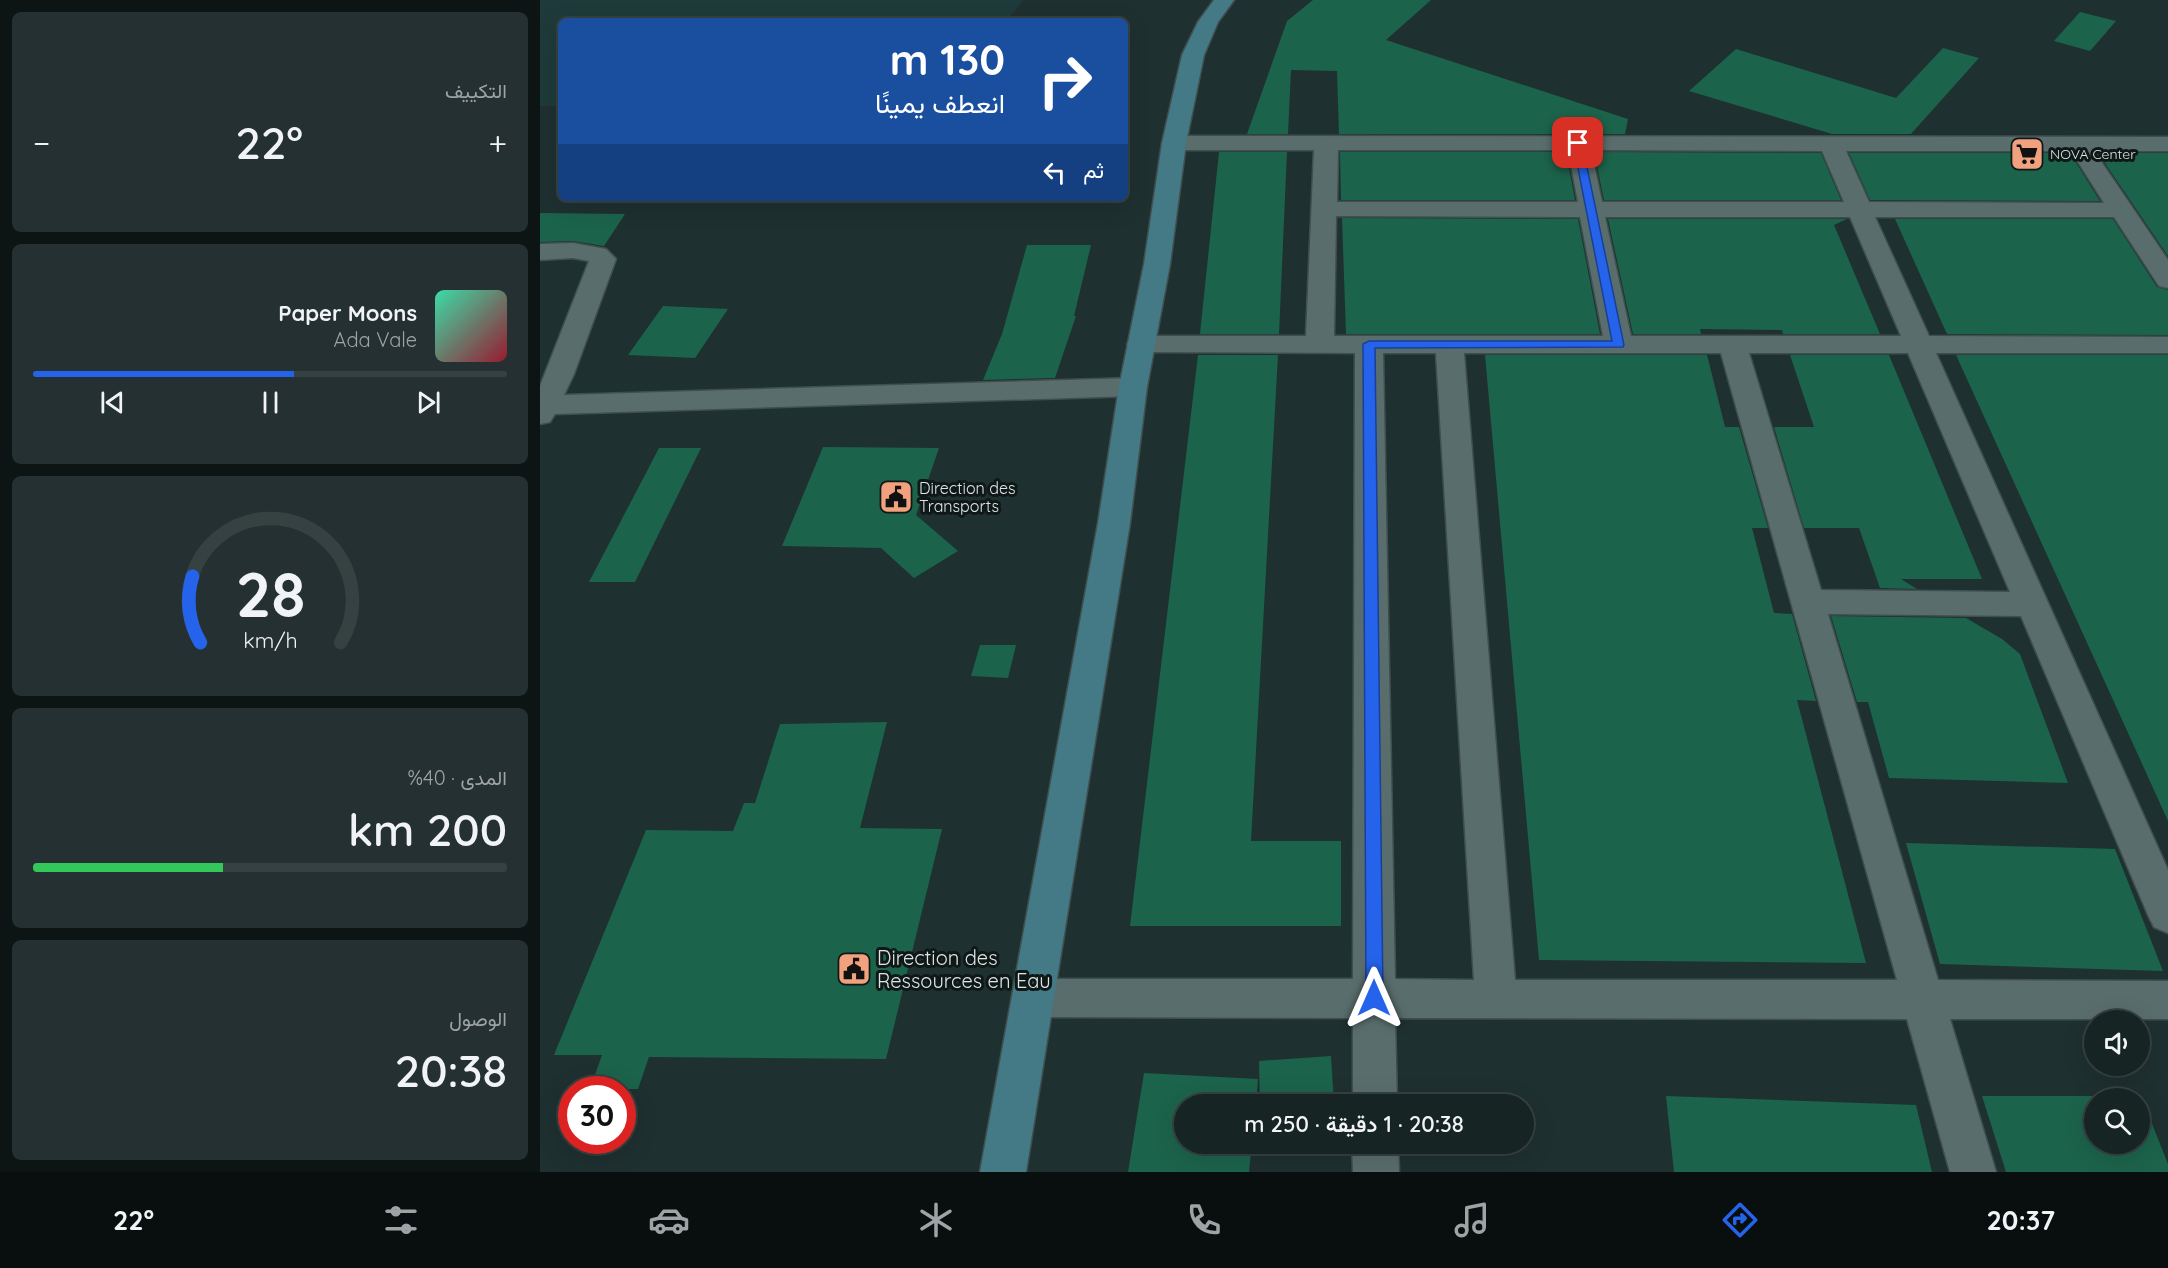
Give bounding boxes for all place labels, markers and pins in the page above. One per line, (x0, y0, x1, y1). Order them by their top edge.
pin (1552, 117, 1603, 168)
supermarket icon: NOVA Center (2009, 136, 2045, 172)
place label: NOVA Center (2050, 145, 2136, 163)
place label: Direction des Transports (919, 478, 1015, 516)
public building icon: Direction des Transports (878, 479, 914, 515)
place label: Direction des Ressources en Eau (877, 945, 1051, 993)
public building icon: Direction des Ressources en Eau (836, 951, 872, 987)

